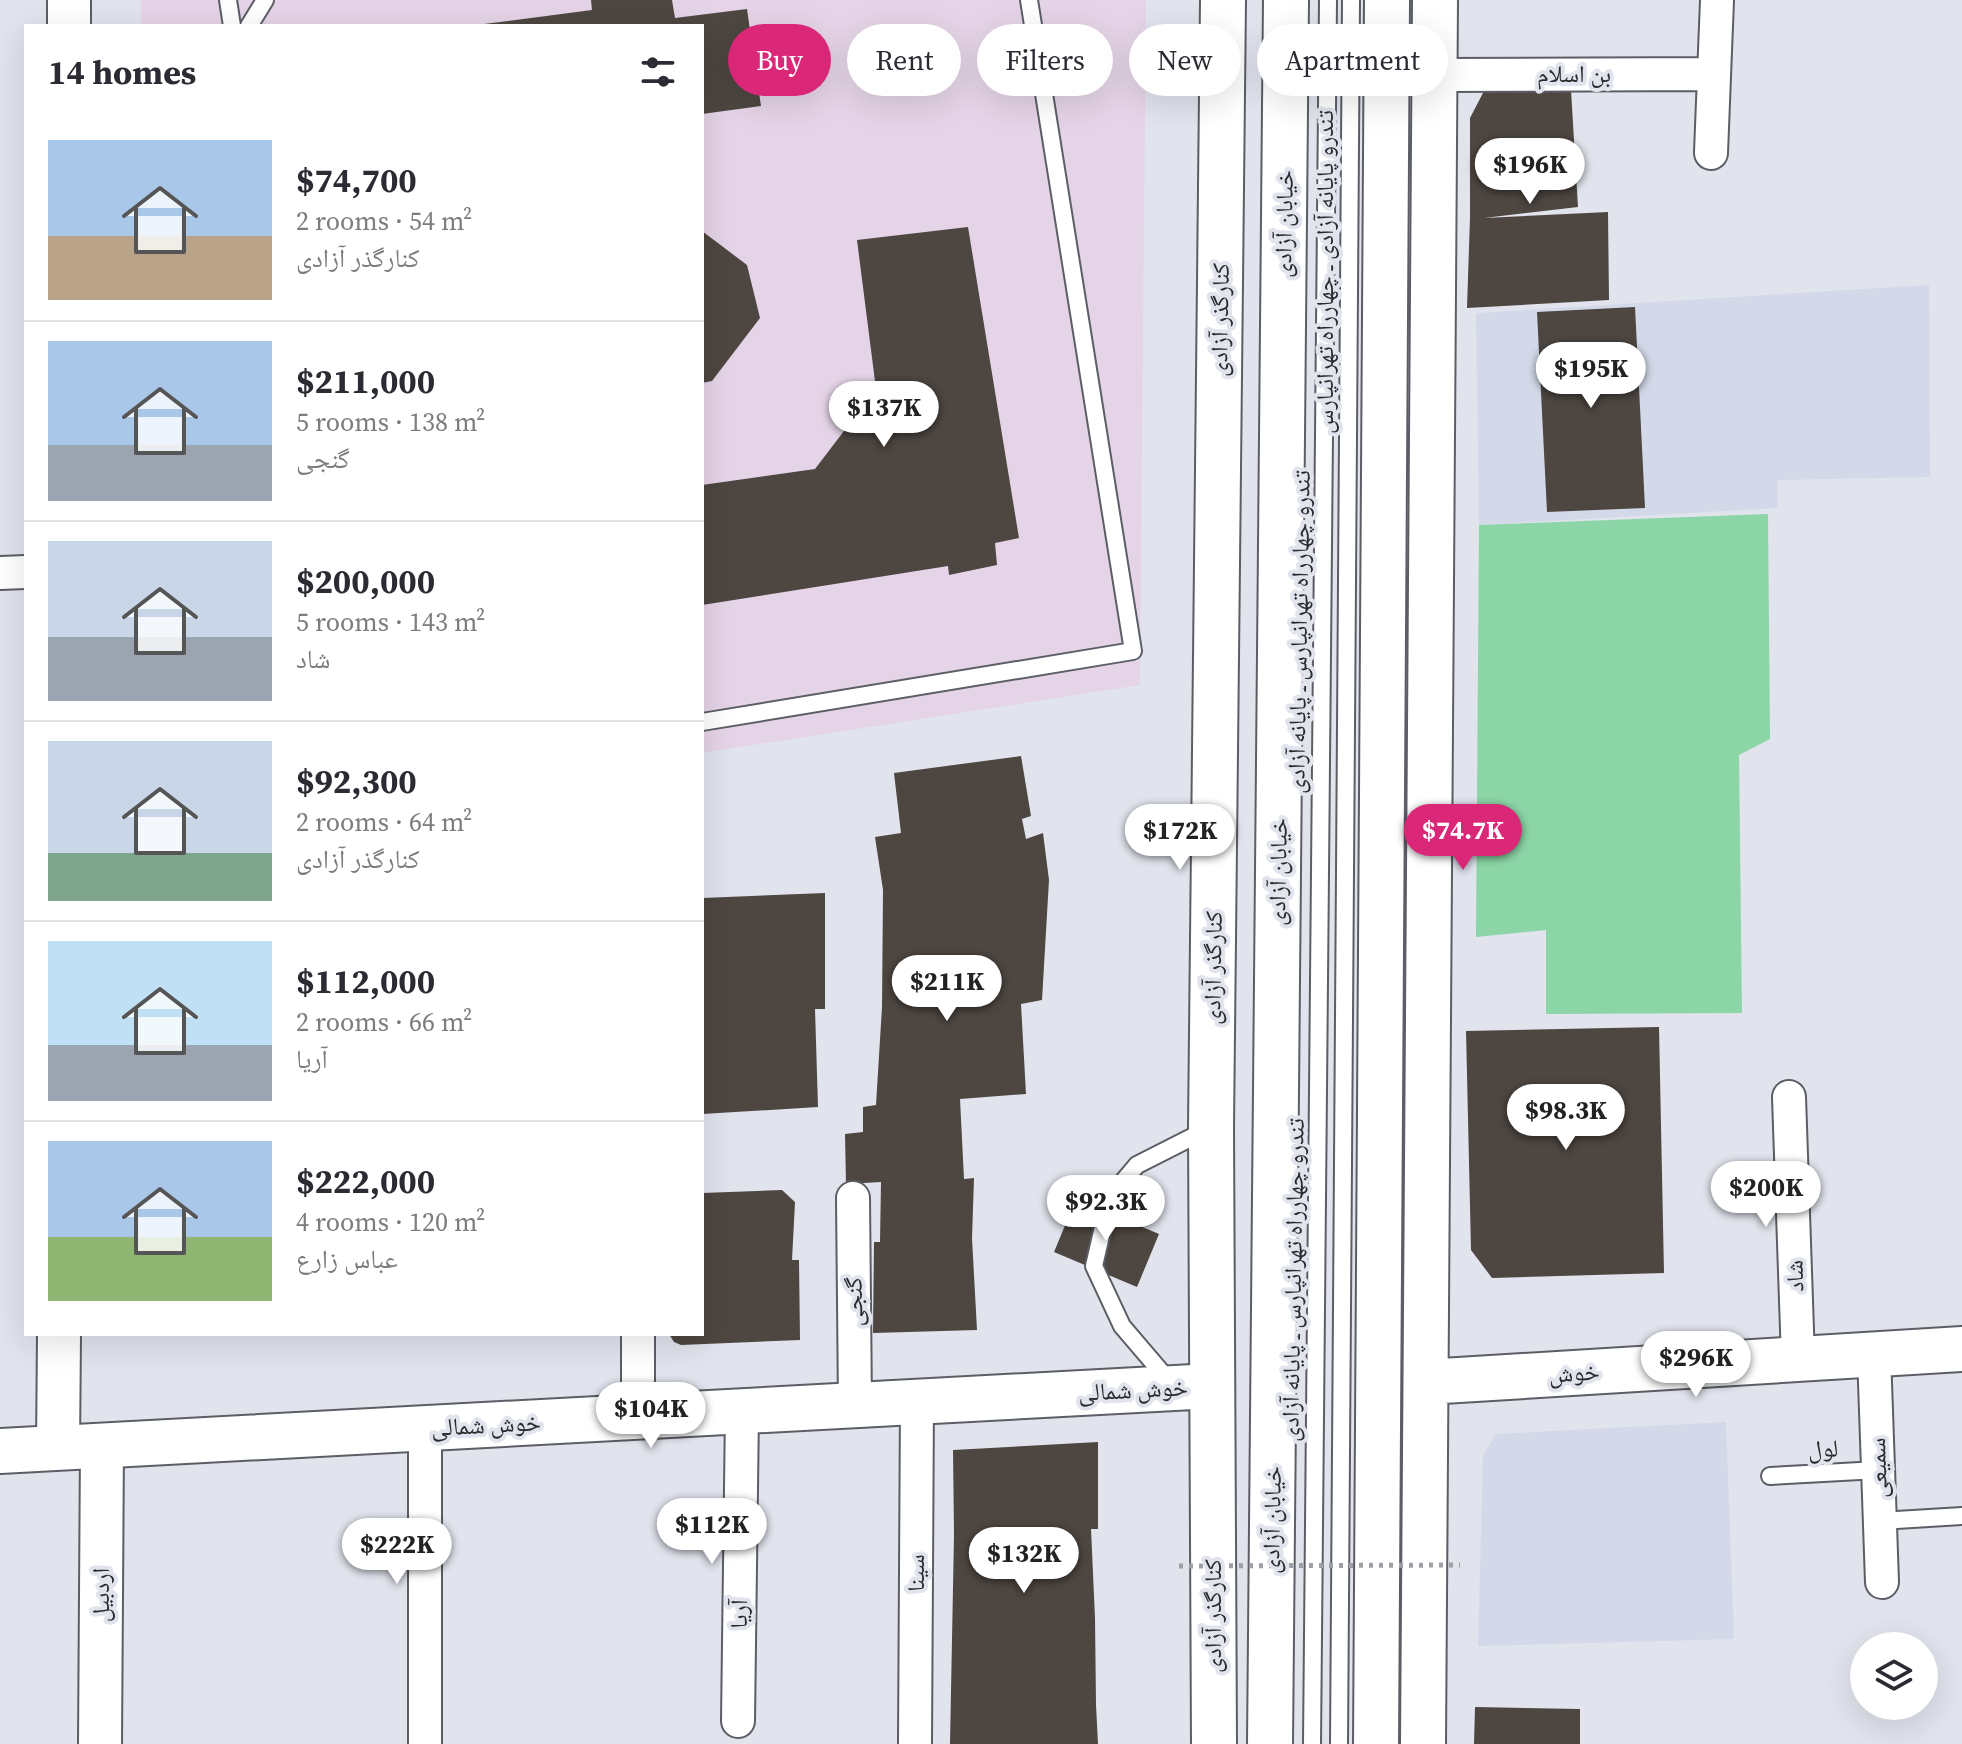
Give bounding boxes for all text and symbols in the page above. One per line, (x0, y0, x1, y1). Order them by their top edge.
chip: Buy (728, 24, 831, 96)
chip: Rent (847, 24, 961, 96)
chip: Filters (977, 24, 1113, 96)
chip: New (1129, 24, 1241, 96)
chip: Apartment (1257, 24, 1448, 96)
text: 14 homes (48, 49, 196, 95)
icon: filters (636, 50, 680, 94)
street label: بن اسلام (1537, 57, 1611, 90)
street label: تندرو پایانه آزادی ـ چهارراه تهرانپارس (1308, 110, 1341, 434)
pin: $196K (1474, 138, 1586, 206)
text: $196K (1493, 146, 1567, 182)
text: $74,700 (296, 157, 417, 203)
street label: خیابان آزادی (1266, 170, 1301, 278)
icon: home (112, 172, 208, 268)
text: 2 rooms · 54 m² (296, 203, 472, 239)
text: کنارگذر آزادی (296, 240, 419, 276)
street label: کنارگذر آزادی (1202, 263, 1237, 377)
pin: $195K (1535, 342, 1647, 410)
text: $195K (1554, 350, 1628, 386)
text: $211,000 (296, 358, 435, 404)
icon: home (112, 373, 208, 469)
pin: $137K (828, 381, 940, 449)
text: $137K (847, 389, 921, 425)
text: 5 rooms · 138 m² (296, 404, 485, 440)
text: گنجی (296, 441, 350, 477)
street label: تندرو چهارراه تهرانپارس ـ پایانه آزادی (1279, 470, 1318, 794)
text: $200,000 (296, 558, 435, 604)
icon: home (112, 573, 208, 669)
text: 5 rooms · 143 m² (296, 604, 485, 640)
text: شاد (296, 641, 330, 677)
text: $92,300 (296, 758, 417, 804)
icon: home (112, 773, 208, 869)
text: 2 rooms · 64 m² (296, 804, 472, 840)
pin: $172K (1124, 804, 1236, 872)
pin: $74.7K (1398, 804, 1528, 872)
text: $172K (1143, 812, 1217, 848)
text: $74.7K (1422, 812, 1504, 848)
street label: خیابان آزادی (1260, 818, 1295, 926)
text: کنارگذر آزادی (296, 841, 419, 877)
street label: کنارگذر آزادی (1195, 911, 1230, 1025)
pin: $211K (891, 955, 1003, 1023)
text: $112,000 (296, 958, 435, 1004)
text: $211K (910, 963, 984, 999)
icon: home (112, 973, 208, 1069)
text: 2 rooms · 66 m² (296, 1004, 472, 1040)
text: آریا (296, 1041, 328, 1077)
pin: $98.3K (1501, 1084, 1631, 1152)
text: $98.3K (1525, 1092, 1607, 1128)
street label: تندرو چهارراه تهرانپارس ـ پایانه آزادی (1273, 1118, 1312, 1442)
text: $222,000 (296, 1158, 435, 1204)
pin: $200K (1710, 1161, 1822, 1229)
text: $200K (1729, 1169, 1803, 1205)
icon: home (112, 1173, 208, 1269)
pin: $92.3K (1041, 1175, 1171, 1243)
text: $92.3K (1065, 1183, 1147, 1219)
text: 4 rooms · 120 m² (296, 1204, 485, 1240)
text: عباس زارع (296, 1241, 398, 1277)
street label: شاد (1777, 1260, 1812, 1292)
street label: گنجی (837, 1277, 870, 1327)
pin: $296K (1640, 1331, 1752, 1399)
text: $296K (1659, 1339, 1733, 1375)
street label: خوش (1547, 1354, 1600, 1391)
street label: خوش شمالی (1077, 1370, 1189, 1409)
pin: $104K (595, 1382, 707, 1450)
text: $104K (614, 1390, 688, 1426)
street label: خوش شمالی (430, 1405, 542, 1444)
street label: لول (1807, 1431, 1839, 1466)
street label: سمیعی (1860, 1437, 1895, 1499)
street label: خیابان آزادی (1254, 1466, 1289, 1574)
pin: $112K (656, 1498, 768, 1566)
text: $112K (675, 1506, 749, 1542)
pin: $222K (341, 1518, 453, 1586)
text: $222K (360, 1526, 434, 1562)
pin: $132K (968, 1527, 1080, 1595)
text: $132K (987, 1535, 1061, 1571)
street label: سینا (899, 1554, 932, 1592)
street label: کنارگذر آزادی (1196, 1559, 1229, 1673)
street label: اردبیل (84, 1568, 117, 1622)
street label: آریا (722, 1598, 755, 1629)
map controls (1850, 1632, 1938, 1720)
button: layers (1850, 1632, 1938, 1720)

